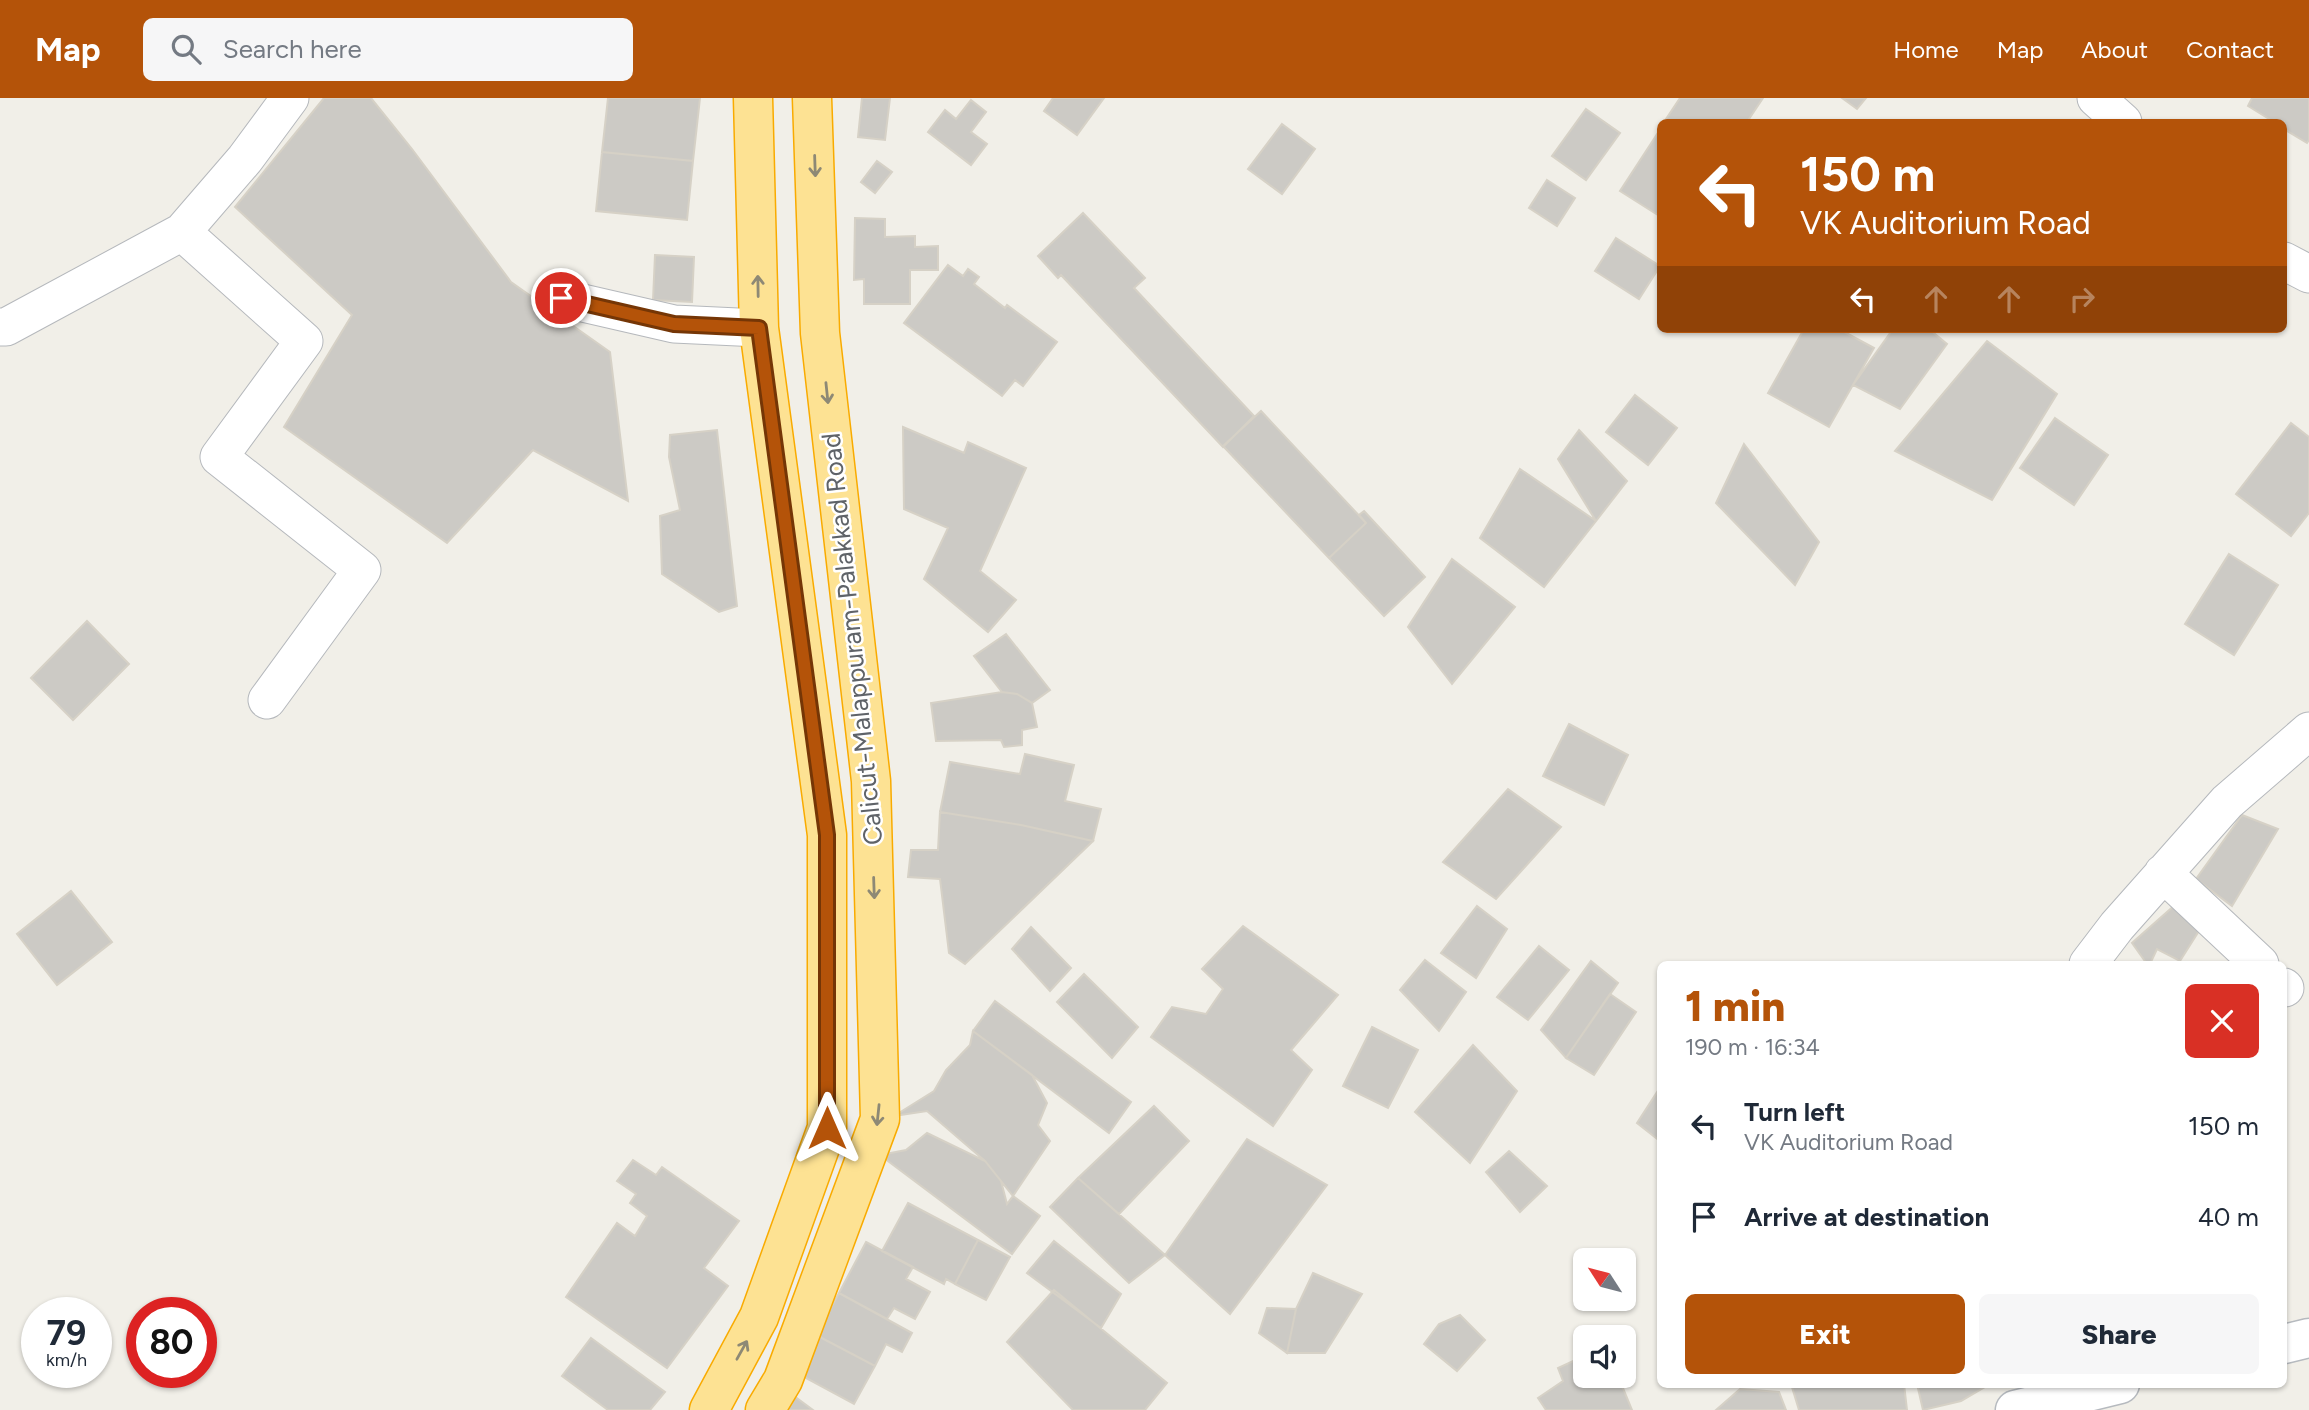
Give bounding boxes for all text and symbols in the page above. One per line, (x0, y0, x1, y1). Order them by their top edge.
search box (143, 18, 633, 81)
text: Map (35, 30, 101, 69)
icon: search (167, 30, 205, 68)
text: Search here (223, 33, 362, 65)
text: Home (1893, 35, 1959, 64)
text: Map (1997, 35, 2043, 64)
text: About (2081, 35, 2148, 64)
text: Contact (2186, 35, 2274, 64)
text: 150 m (1800, 144, 1935, 203)
icon: left (1685, 147, 1776, 238)
one-way arrow (808, 154, 821, 177)
text: VK Auditorium Road (1800, 204, 2091, 242)
pin (531, 268, 591, 328)
one-way arrow (752, 274, 765, 297)
icon: arrive (542, 279, 580, 317)
icon: left (1844, 280, 1882, 318)
icon: ahead (1917, 280, 1955, 318)
icon: ahead (1990, 280, 2028, 318)
icon: right (2063, 280, 2101, 318)
one-way arrow (821, 381, 834, 404)
street label: Calicut-Malappuram-Palakkad Road (814, 431, 890, 847)
one-way arrow (867, 876, 881, 899)
text: 1 min (1685, 981, 1785, 1032)
button: close (2185, 984, 2259, 1058)
text: 190 m · 16:34 (1685, 1033, 1820, 1061)
position arrow (790, 1091, 864, 1165)
text: Turn left (1744, 1096, 1845, 1128)
one-way arrow (872, 1103, 885, 1126)
icon: left (1685, 1107, 1723, 1145)
text: 150 m (2188, 1110, 2259, 1142)
text: VK Auditorium Road (1744, 1128, 1953, 1156)
icon: arrive (1685, 1198, 1723, 1236)
text: Arrive at destination (1744, 1201, 1989, 1233)
text: 40 m (2198, 1201, 2259, 1233)
north arrow (1573, 1248, 1636, 1311)
map controls (1573, 1248, 1636, 1388)
button: Exit (1685, 1294, 1965, 1374)
button: Share (1979, 1294, 2259, 1374)
speed limit sign: 80 (126, 1297, 217, 1388)
text: 79 (47, 1312, 86, 1354)
button: sound (1573, 1325, 1636, 1388)
one-way arrow (735, 1340, 749, 1361)
text: km/h (46, 1349, 87, 1371)

